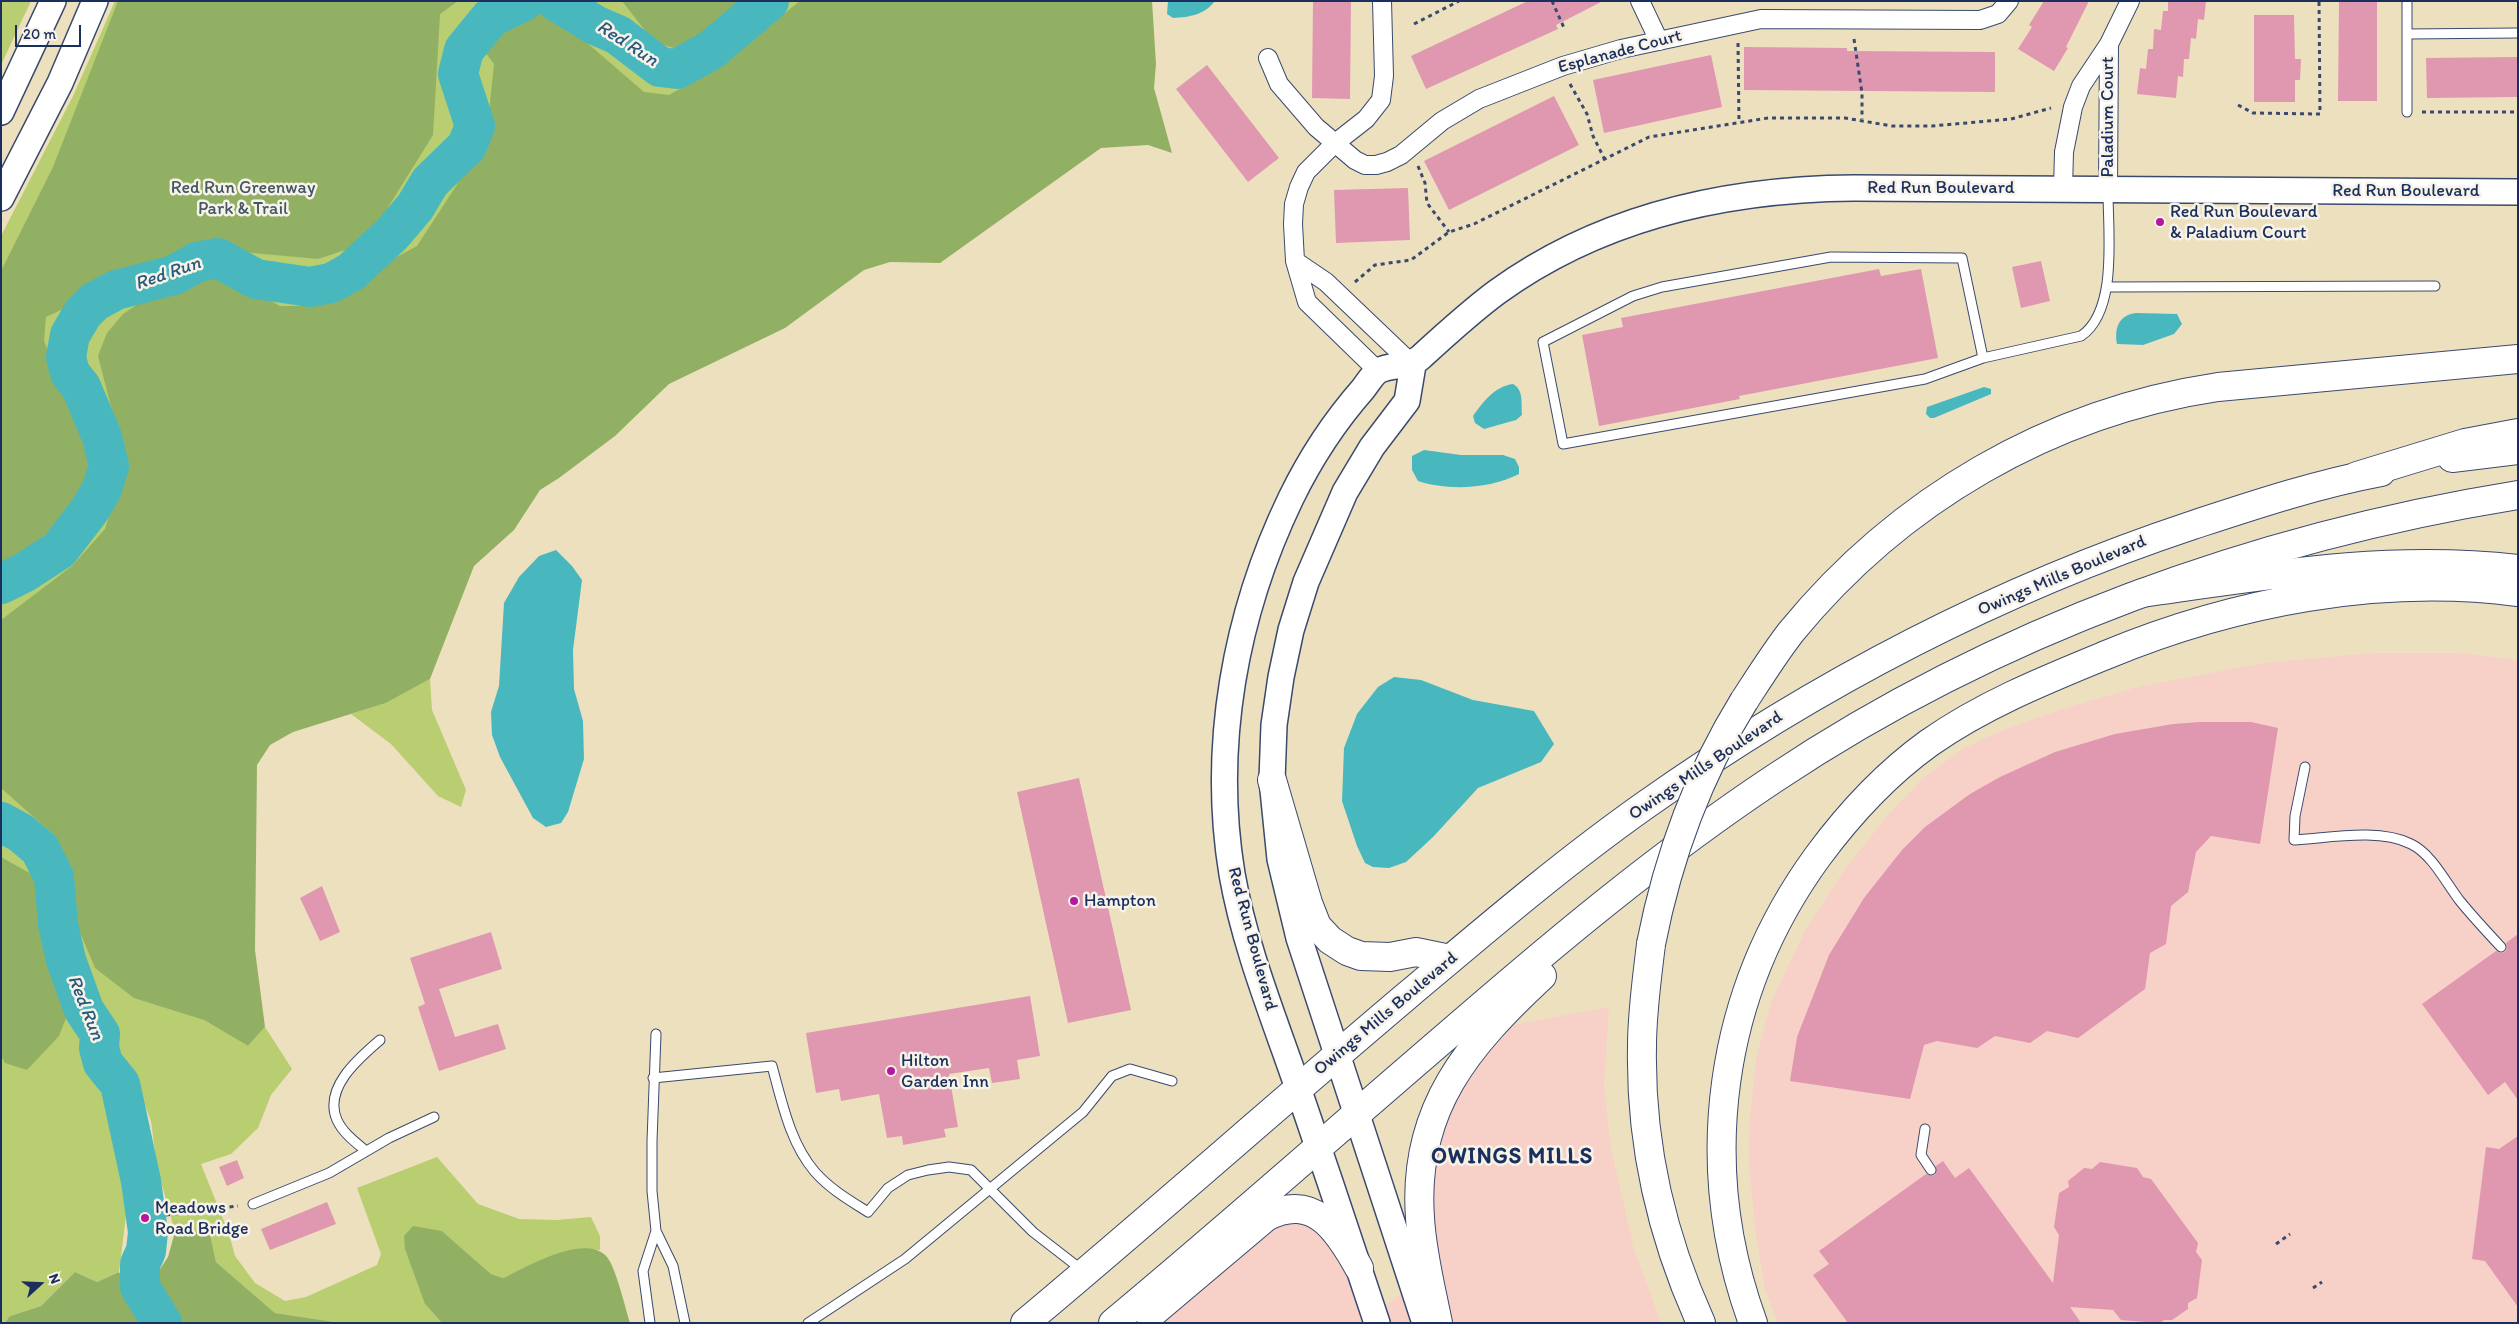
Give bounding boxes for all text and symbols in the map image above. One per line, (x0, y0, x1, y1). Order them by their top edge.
scale bar (18, 15, 84, 47)
water label: Red Run (592, 16, 662, 72)
text: 20 m (23, 25, 56, 43)
street label: Esplanade Court (1556, 25, 1684, 79)
street label: Paladium Court (2097, 57, 2119, 177)
park label: Red Run Greenway Park & Trail (171, 177, 315, 220)
street label: Red Run Boulevard (1867, 177, 2015, 199)
street label: Red Run Boulevard (2332, 180, 2480, 202)
place label: Red Run Boulevard & Paladium Court (2170, 201, 2318, 243)
marker: Red Run Boulevard & Paladium Court (2154, 216, 2166, 228)
water label: Red Run (132, 252, 204, 296)
street label: Owings Mills Boulevard (1974, 531, 2150, 621)
street label: Owings Mills Boulevard (1625, 706, 1787, 826)
street label: Red Run Boulevard (1222, 865, 1282, 1013)
place label: Hampton (1084, 890, 1156, 912)
marker: Hampton (1068, 895, 1080, 907)
street label: Owings Mills Boulevard (1310, 948, 1462, 1080)
water label: Red Run (62, 972, 108, 1044)
place label: Hilton Garden Inn (901, 1050, 989, 1092)
marker: Hilton Garden Inn (885, 1065, 897, 1077)
district label: OWINGS MILLS (1431, 1144, 1593, 1170)
place label: Meadows Road Bridge (155, 1197, 249, 1240)
marker: Meadows Road Bridge (139, 1212, 151, 1224)
north arrow (15, 1259, 65, 1309)
text: N (45, 1271, 64, 1286)

